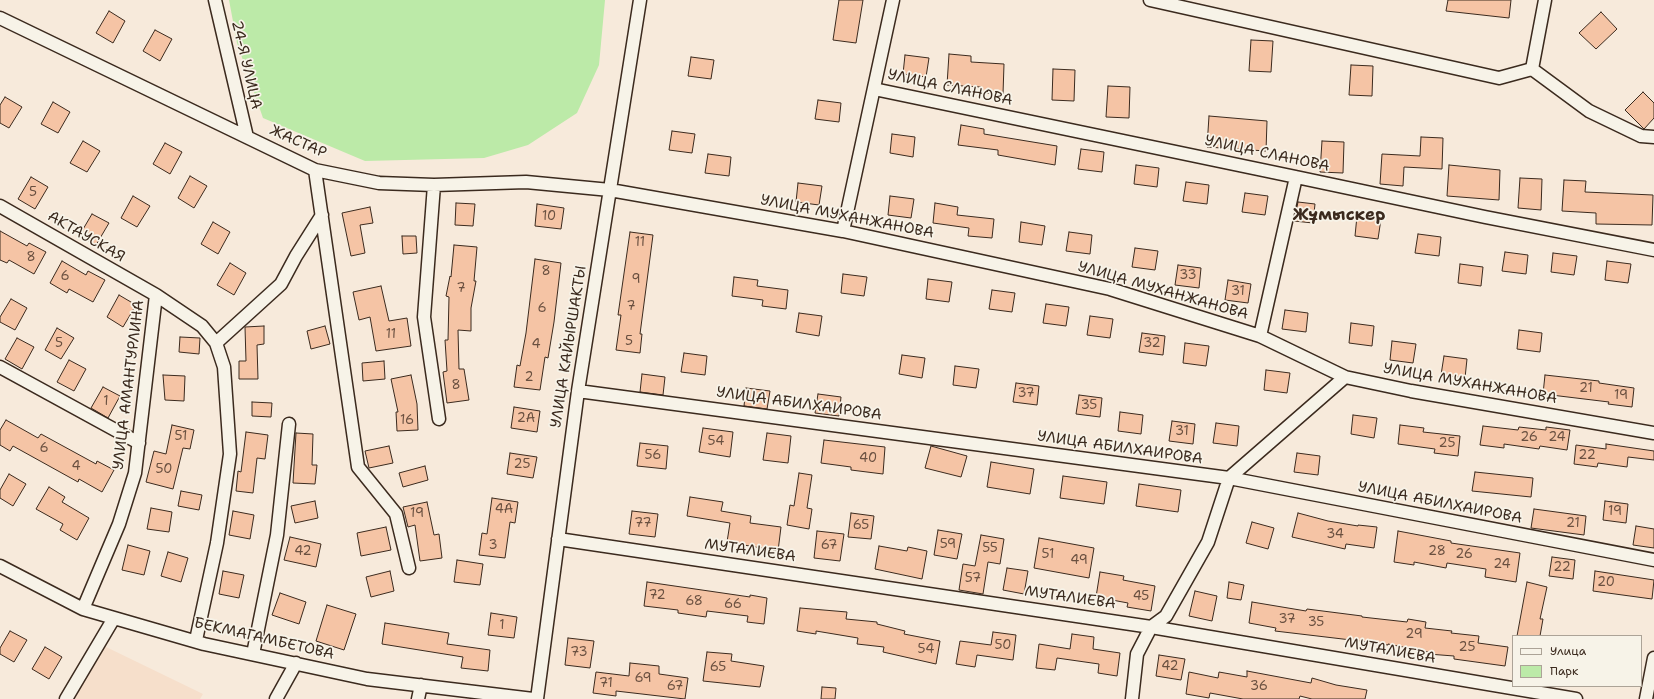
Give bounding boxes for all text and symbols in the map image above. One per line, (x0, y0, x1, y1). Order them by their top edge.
street label: 24-Я УЛИЦА (227, 19, 265, 111)
street label: УЛИЦА СЛАНОВА (886, 66, 1014, 110)
street label: ЖАСТАР (267, 122, 329, 162)
street label: УЛИЦА СЛАНОВА (1203, 132, 1331, 176)
house number: 5 (29, 185, 37, 201)
street label: УЛИЦА МУХАНЖАНОВА (759, 191, 935, 243)
district label: Жұмыскер (1293, 206, 1385, 226)
street label: АКТАУСКАЯ (44, 208, 128, 266)
house number: 10 (542, 209, 556, 225)
house number: 11 (635, 235, 645, 251)
house number: 8 (26, 250, 36, 266)
street label: УЛИЦА МУХАНЖАНОВА (1076, 258, 1250, 324)
house number: 8 (541, 264, 551, 280)
street label: УЛИЦА КАЙЫРШАКТЫ (547, 265, 591, 429)
house number: 33 (1179, 268, 1197, 284)
house number: 6 (60, 269, 70, 285)
house number: 9 (631, 272, 641, 288)
house number: 7 (456, 281, 466, 297)
house number: 31 (1231, 284, 1245, 300)
street label: УЛИЦА АМАНТУРЛИНА (110, 299, 148, 471)
house number: 7 (626, 299, 636, 315)
house number: 6 (537, 301, 547, 317)
house number: 11 (386, 327, 396, 343)
house number: 5 (625, 334, 633, 350)
house number: 5 (55, 336, 63, 352)
house number: 32 (1143, 336, 1161, 352)
house number: 4 (531, 337, 541, 353)
street label: УЛИЦА МУХАНЖАНОВА (1382, 360, 1558, 408)
house number: 2 (524, 370, 534, 386)
house number: 8 (451, 378, 461, 394)
house number: 21 (1579, 381, 1593, 397)
street label: УЛИЦА АБИЛХАИРОВА (715, 383, 883, 425)
house number: 37 (1017, 386, 1035, 402)
house number: 19 (1614, 388, 1628, 404)
house number: 1 (103, 394, 109, 410)
house number: 35 (1081, 398, 1097, 414)
house number: 2А (517, 411, 535, 427)
house number: 16 (400, 413, 414, 429)
house number: 31 (1175, 424, 1189, 440)
street label: УЛИЦА АБИЛХАИРОВА (1036, 427, 1204, 469)
house number: 51 (175, 429, 187, 445)
house number: 26 (1520, 430, 1538, 446)
house number: 24 (1548, 430, 1566, 446)
house number: 54 (708, 434, 724, 450)
house number: 25 (1439, 436, 1455, 452)
house number: 6 (39, 441, 49, 457)
house number: 56 (645, 448, 661, 464)
house number: 22 (1578, 448, 1596, 464)
house number: 40 (859, 451, 877, 467)
house number: 25 (514, 457, 530, 473)
house number: 4 (71, 459, 81, 475)
house number: 50 (156, 462, 172, 478)
street label: УЛИЦА АБИЛХАИРОВА (1356, 478, 1524, 528)
house number: 4А (495, 502, 513, 518)
house number: 19 (1608, 504, 1622, 520)
house number: 19 (410, 506, 424, 522)
house number: 77 (634, 516, 652, 532)
house number: 21 (1566, 516, 1580, 532)
house number: 65 (853, 518, 869, 534)
house number: 34 (1326, 527, 1344, 543)
street label: МУТАЛИЕВА (703, 536, 797, 566)
house number: 59 (940, 537, 956, 553)
house number: 3 (488, 538, 498, 554)
house number: 67 (821, 538, 837, 554)
house number: 55 (982, 541, 998, 557)
house number: 42 (294, 544, 312, 560)
house number: 28 (1428, 544, 1446, 560)
house number: 51 (1042, 547, 1054, 563)
house number: 26 (1455, 547, 1473, 563)
house number: 49 (1070, 553, 1088, 569)
house number: 24 (1493, 557, 1511, 573)
house number: 22 (1553, 560, 1571, 576)
house number: 57 (965, 571, 981, 587)
house number: 20 (1597, 575, 1615, 591)
street label: МУТАЛИЕВА (1023, 583, 1117, 613)
house number: 72 (648, 588, 666, 604)
house number: 45 (1133, 589, 1149, 605)
house number: 68 (685, 594, 703, 610)
house number: 66 (724, 597, 742, 613)
house number: 37 (1278, 612, 1296, 628)
street label: БЕКМАГАМБЕТОВА (192, 614, 336, 664)
house number: 35 (1308, 615, 1324, 631)
house number: 1 (499, 618, 505, 634)
house number: 29 (1405, 627, 1423, 643)
street label: МУТАЛИЕВА (1343, 634, 1437, 668)
legend (1512, 635, 1642, 687)
house number: 50 (995, 638, 1011, 654)
house number: 25 (1459, 640, 1475, 656)
house number: 54 (918, 642, 934, 658)
text: Улица (1550, 643, 1586, 659)
house number: 73 (570, 645, 588, 661)
house number: 42 (1161, 659, 1179, 675)
house number: 65 (710, 660, 726, 676)
text: Парк (1550, 663, 1578, 679)
house number: 69 (634, 671, 652, 687)
house number: 71 (599, 676, 613, 692)
house number: 67 (667, 679, 683, 695)
house number: 36 (1250, 679, 1268, 695)

